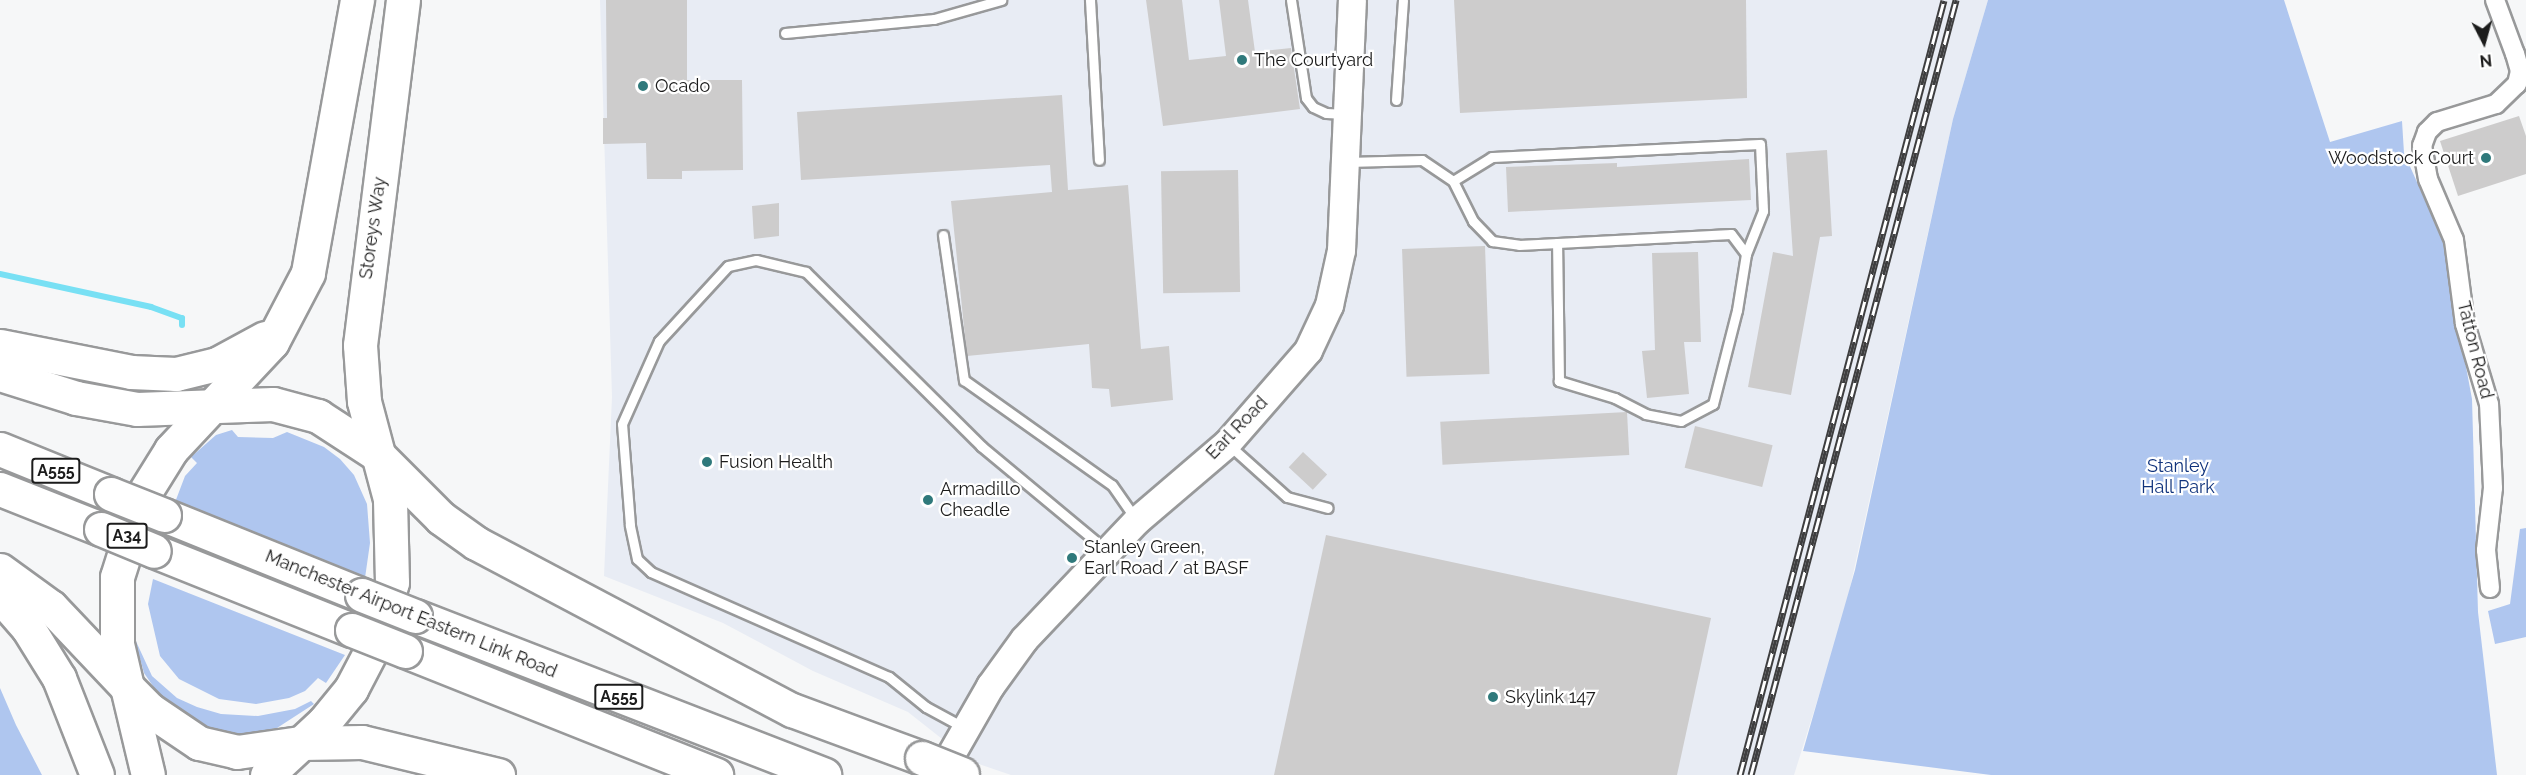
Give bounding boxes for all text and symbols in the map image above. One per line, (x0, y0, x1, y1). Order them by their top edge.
north arrow (2454, 12, 2514, 72)
place label: The Courtyard (1254, 49, 1373, 71)
text: N (2479, 50, 2493, 70)
marker: The Courtyard (1235, 53, 1249, 67)
place label: Ocado (655, 75, 710, 97)
marker: Ocado (636, 79, 650, 93)
place label: Woodstock Court (2328, 147, 2474, 169)
marker: Woodstock Court (2479, 151, 2493, 165)
street label: Storeys Way (355, 175, 391, 281)
street label: Tatton Road (2452, 299, 2498, 401)
street label: Earl Road (1202, 392, 1272, 464)
place label: Fusion Health (719, 451, 833, 473)
marker: Fusion Health (700, 455, 714, 469)
park label: Stanley Hall Park (2141, 456, 2215, 498)
road number: A555 (31, 458, 82, 484)
place label: Armadillo Cheadle (940, 479, 1020, 522)
marker: Armadillo Cheadle (921, 493, 935, 507)
road number: A34 (106, 523, 148, 549)
place label: Stanley Green, Earl Road / at BASF (1084, 537, 1249, 580)
street label: Manchester Airport Eastern Link Road (262, 545, 560, 683)
marker: Stanley Green, Earl Road / at BASF (1065, 551, 1079, 565)
road number: A555 (594, 684, 644, 710)
place label: Skylink 147 (1505, 686, 1596, 708)
marker: Skylink 147 (1486, 690, 1500, 704)

